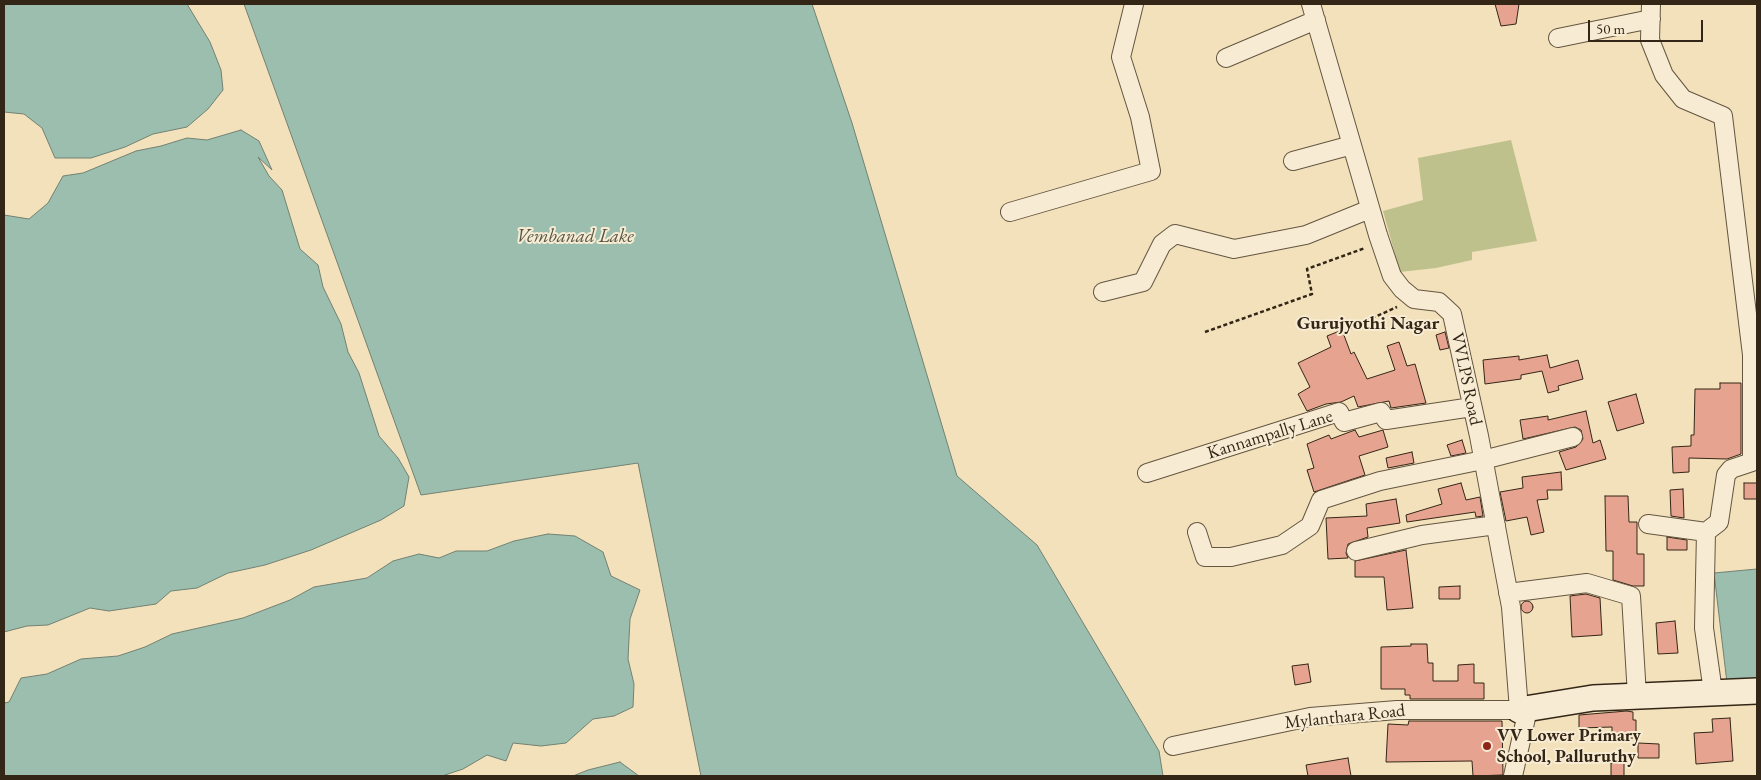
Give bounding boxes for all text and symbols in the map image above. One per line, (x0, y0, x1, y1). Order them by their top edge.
scale bar (1591, 10, 1706, 42)
text: 50 m (1596, 19, 1625, 38)
water label: Vembanad Lake (516, 226, 634, 248)
district label: Gurujyothi Nagar (1297, 313, 1439, 335)
street label: VVLPS Road (1446, 331, 1486, 427)
street label: Kannampally Lane (1205, 406, 1335, 464)
street label: Mylanthara Road (1284, 700, 1406, 734)
place label: VV Lower Primary School, Palluruthy (1497, 725, 1641, 768)
marker: VV Lower Primary School, Palluruthy (1481, 740, 1493, 752)

